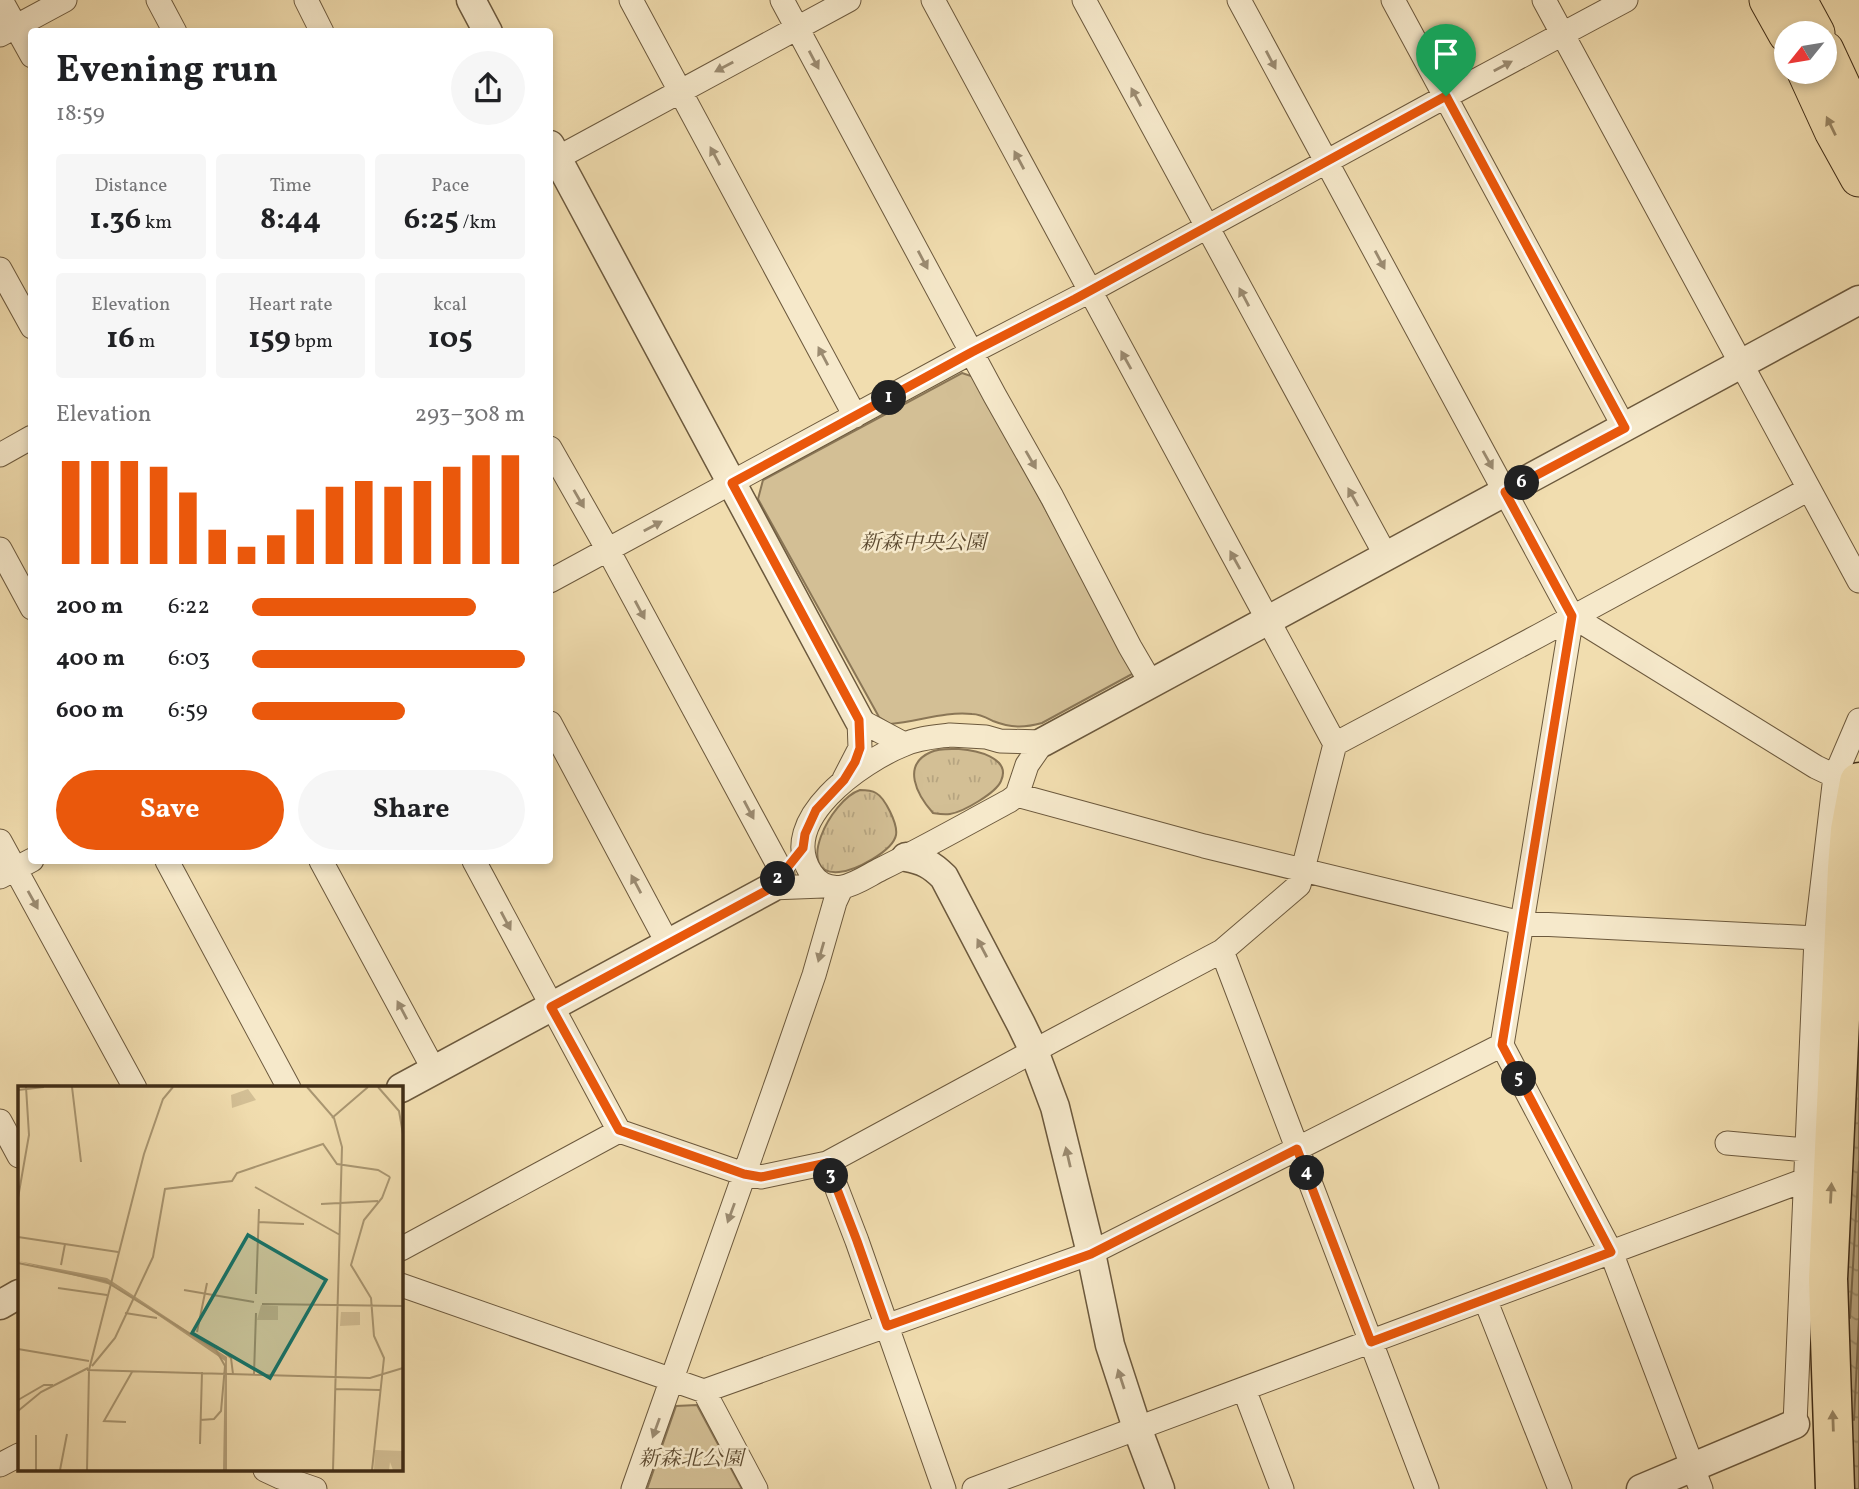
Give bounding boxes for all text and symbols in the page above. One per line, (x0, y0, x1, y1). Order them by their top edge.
north arrow (1774, 21, 1838, 84)
map controls (1774, 21, 1837, 84)
pin (1416, 24, 1476, 96)
icon: arrive (1427, 35, 1465, 73)
text: Evening run (56, 45, 278, 98)
one-way arrow (809, 50, 820, 70)
one-way arrow (1265, 50, 1277, 70)
button: share (451, 51, 525, 125)
one-way arrow (1493, 60, 1512, 72)
one-way arrow (714, 62, 734, 73)
one-way arrow (1131, 86, 1143, 106)
text: 18:59 (56, 98, 105, 130)
one-way arrow (1825, 116, 1837, 136)
one-way arrow (709, 145, 721, 165)
one-way arrow (1013, 150, 1025, 170)
text: Distance (94, 173, 167, 199)
text: Time (270, 173, 311, 199)
text: Pace (431, 173, 469, 199)
text: 1.36 (89, 199, 141, 241)
text: 8:44 (260, 199, 321, 241)
text: 6:25 (404, 199, 459, 241)
text: km (141, 210, 172, 236)
text: /km (459, 210, 497, 236)
one-way arrow (917, 250, 928, 270)
one-way arrow (1374, 250, 1385, 270)
one-way arrow (1239, 287, 1250, 307)
text: Elevation (91, 292, 170, 318)
text: Heart rate (249, 292, 332, 318)
text: kcal (433, 292, 467, 318)
text: 16 (106, 318, 135, 360)
text: 159 (248, 318, 291, 360)
text: 105 (428, 318, 473, 360)
text: m (135, 329, 155, 355)
text: bpm (291, 329, 333, 355)
one-way arrow (817, 346, 829, 365)
one-way arrow (1121, 350, 1132, 370)
pin: 1 (872, 380, 906, 416)
text: 1 (885, 384, 892, 410)
text: Elevation (56, 399, 152, 431)
text: 293–308 m (415, 399, 525, 431)
one-way arrow (1482, 450, 1493, 470)
one-way arrow (1025, 451, 1037, 470)
pin: 6 (1504, 466, 1540, 500)
text: 6 (1516, 469, 1527, 495)
one-way arrow (1347, 487, 1359, 506)
one-way arrow (573, 490, 585, 509)
one-way arrow (643, 520, 663, 532)
park label: 新森中央公園 (860, 529, 989, 558)
one-way arrow (1229, 550, 1241, 570)
text: 200 m (56, 591, 123, 623)
text: 6:22 (168, 591, 210, 623)
one-way arrow (635, 600, 646, 620)
text: 400 m (56, 643, 125, 675)
text: 6:03 (168, 643, 210, 675)
text: 600 m (56, 695, 124, 727)
text: 6:59 (168, 695, 208, 727)
button: Save (56, 770, 284, 850)
button: Share (298, 770, 525, 850)
one-way arrow (742, 801, 754, 821)
pin: 2 (760, 862, 796, 896)
text: 2 (773, 865, 782, 891)
one-way arrow (630, 874, 642, 894)
one-way arrow (27, 891, 39, 910)
one-way arrow (500, 911, 511, 931)
one-way arrow (976, 938, 988, 957)
one-way arrow (815, 941, 826, 963)
one-way arrow (396, 1000, 408, 1020)
pin: 5 (1502, 1062, 1536, 1096)
text: 5 (1514, 1065, 1523, 1091)
inset map (18, 1086, 402, 1472)
one-way arrow (1062, 1146, 1073, 1168)
pin: 4 (1290, 1156, 1324, 1190)
pin: 3 (814, 1158, 848, 1194)
text: 4 (1301, 1159, 1312, 1185)
text: 3 (826, 1162, 835, 1188)
one-way arrow (1826, 1182, 1837, 1204)
one-way arrow (725, 1202, 736, 1223)
one-way arrow (1115, 1368, 1126, 1389)
one-way arrow (1828, 1410, 1839, 1432)
one-way arrow (650, 1417, 661, 1438)
park label: 新森北公園 (639, 1445, 746, 1474)

